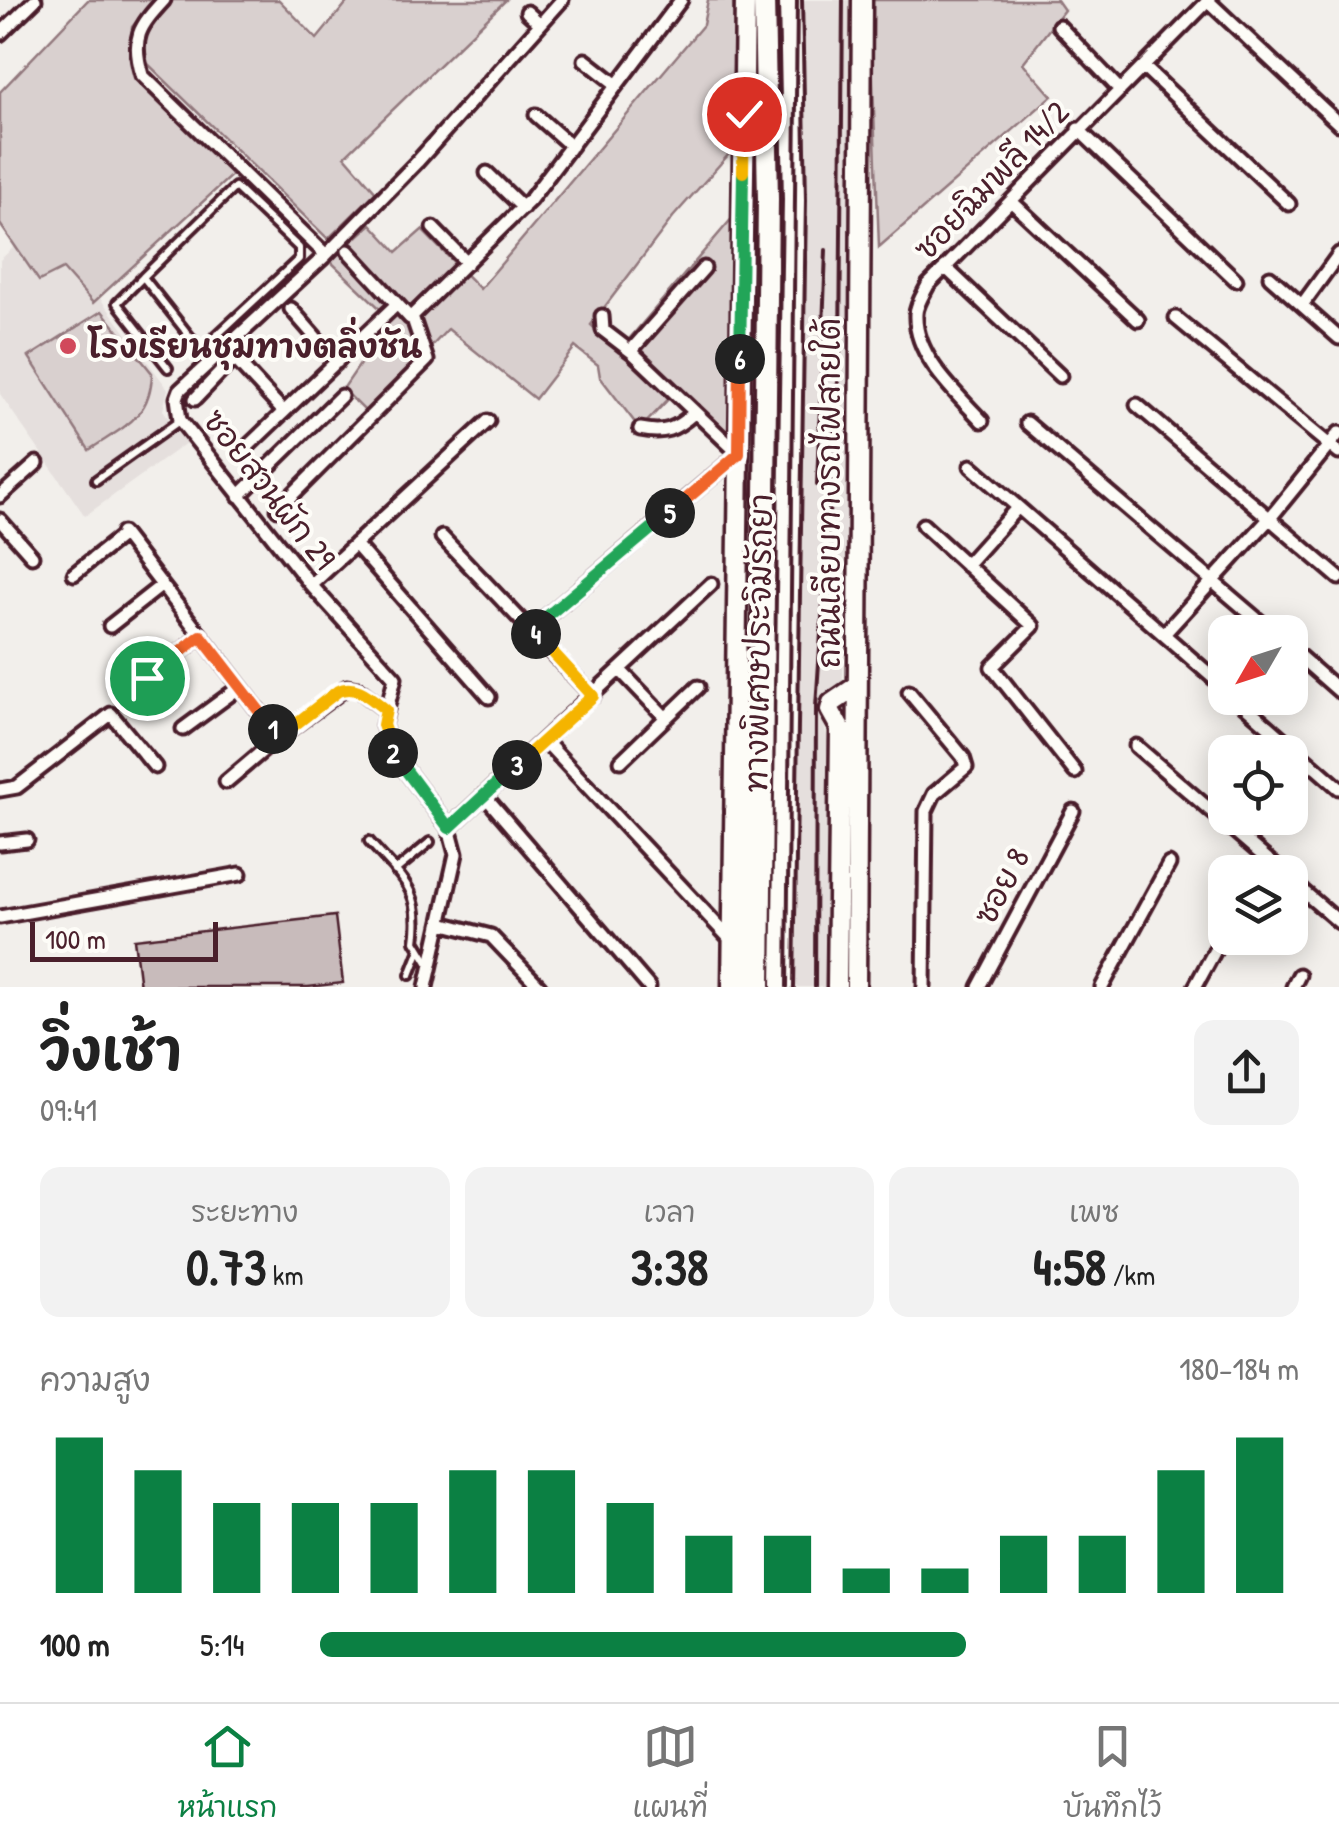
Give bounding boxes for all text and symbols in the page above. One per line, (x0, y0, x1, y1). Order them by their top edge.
pin (702, 72, 787, 157)
icon: check (717, 87, 772, 142)
street label: ซอยฉิมพลี 14/2 (904, 91, 1078, 269)
place label: โรงเรียนชุมทางตลิ่งชัน (87, 316, 422, 371)
street label: ถนนเลียบทางรถไฟสายใต้ (807, 318, 850, 668)
pin: 6 (715, 334, 765, 384)
marker: โรงเรียนชุมทางตลิ่งชัน (57, 335, 79, 357)
text: 6 (734, 340, 746, 378)
street label: ซอยสวนผัก 29 (194, 400, 346, 578)
pin: 5 (645, 488, 695, 538)
street label: ทางพิเศษประจิมรัถยา (734, 493, 782, 793)
text: 5 (664, 494, 676, 532)
pin: 4 (511, 609, 561, 659)
text: 4 (531, 615, 541, 653)
north arrow (1208, 615, 1308, 715)
map controls (1208, 615, 1308, 955)
pin (105, 636, 190, 721)
icon: arrive (120, 651, 175, 706)
pin: 1 (248, 704, 298, 754)
text: 1 (268, 710, 278, 748)
pin: 2 (368, 728, 418, 778)
text: 2 (386, 734, 400, 772)
button: locate (1208, 735, 1308, 835)
pin: 3 (492, 740, 542, 790)
text: 3 (511, 746, 523, 784)
street label: ซอย 8 (963, 840, 1039, 932)
button: layers (1208, 855, 1308, 955)
scale bar (30, 917, 218, 961)
text: 100 m (45, 920, 106, 958)
text: วิ่งเช้า (40, 1013, 182, 1087)
button: share (1194, 1020, 1299, 1125)
text: 09:41 (40, 1088, 97, 1131)
text: ระยะทาง (191, 1193, 298, 1231)
text: เวลา (644, 1193, 695, 1231)
text: เพซ (1069, 1193, 1119, 1231)
text: 0.73 (186, 1233, 266, 1301)
text: 3:38 (630, 1233, 709, 1301)
text: 4:58 (1033, 1233, 1106, 1301)
text: km (266, 1256, 304, 1294)
text: /km (1106, 1256, 1155, 1294)
text: 180–184 m (1179, 1347, 1299, 1390)
text: ความสูง (40, 1358, 151, 1401)
text: 100 m (40, 1623, 109, 1666)
text: 5:14 (200, 1623, 245, 1666)
tab: หน้าแรก (178, 1719, 277, 1828)
tab: แผนที่ (632, 1719, 708, 1828)
tab: บันทึกไว้ (1063, 1719, 1161, 1828)

